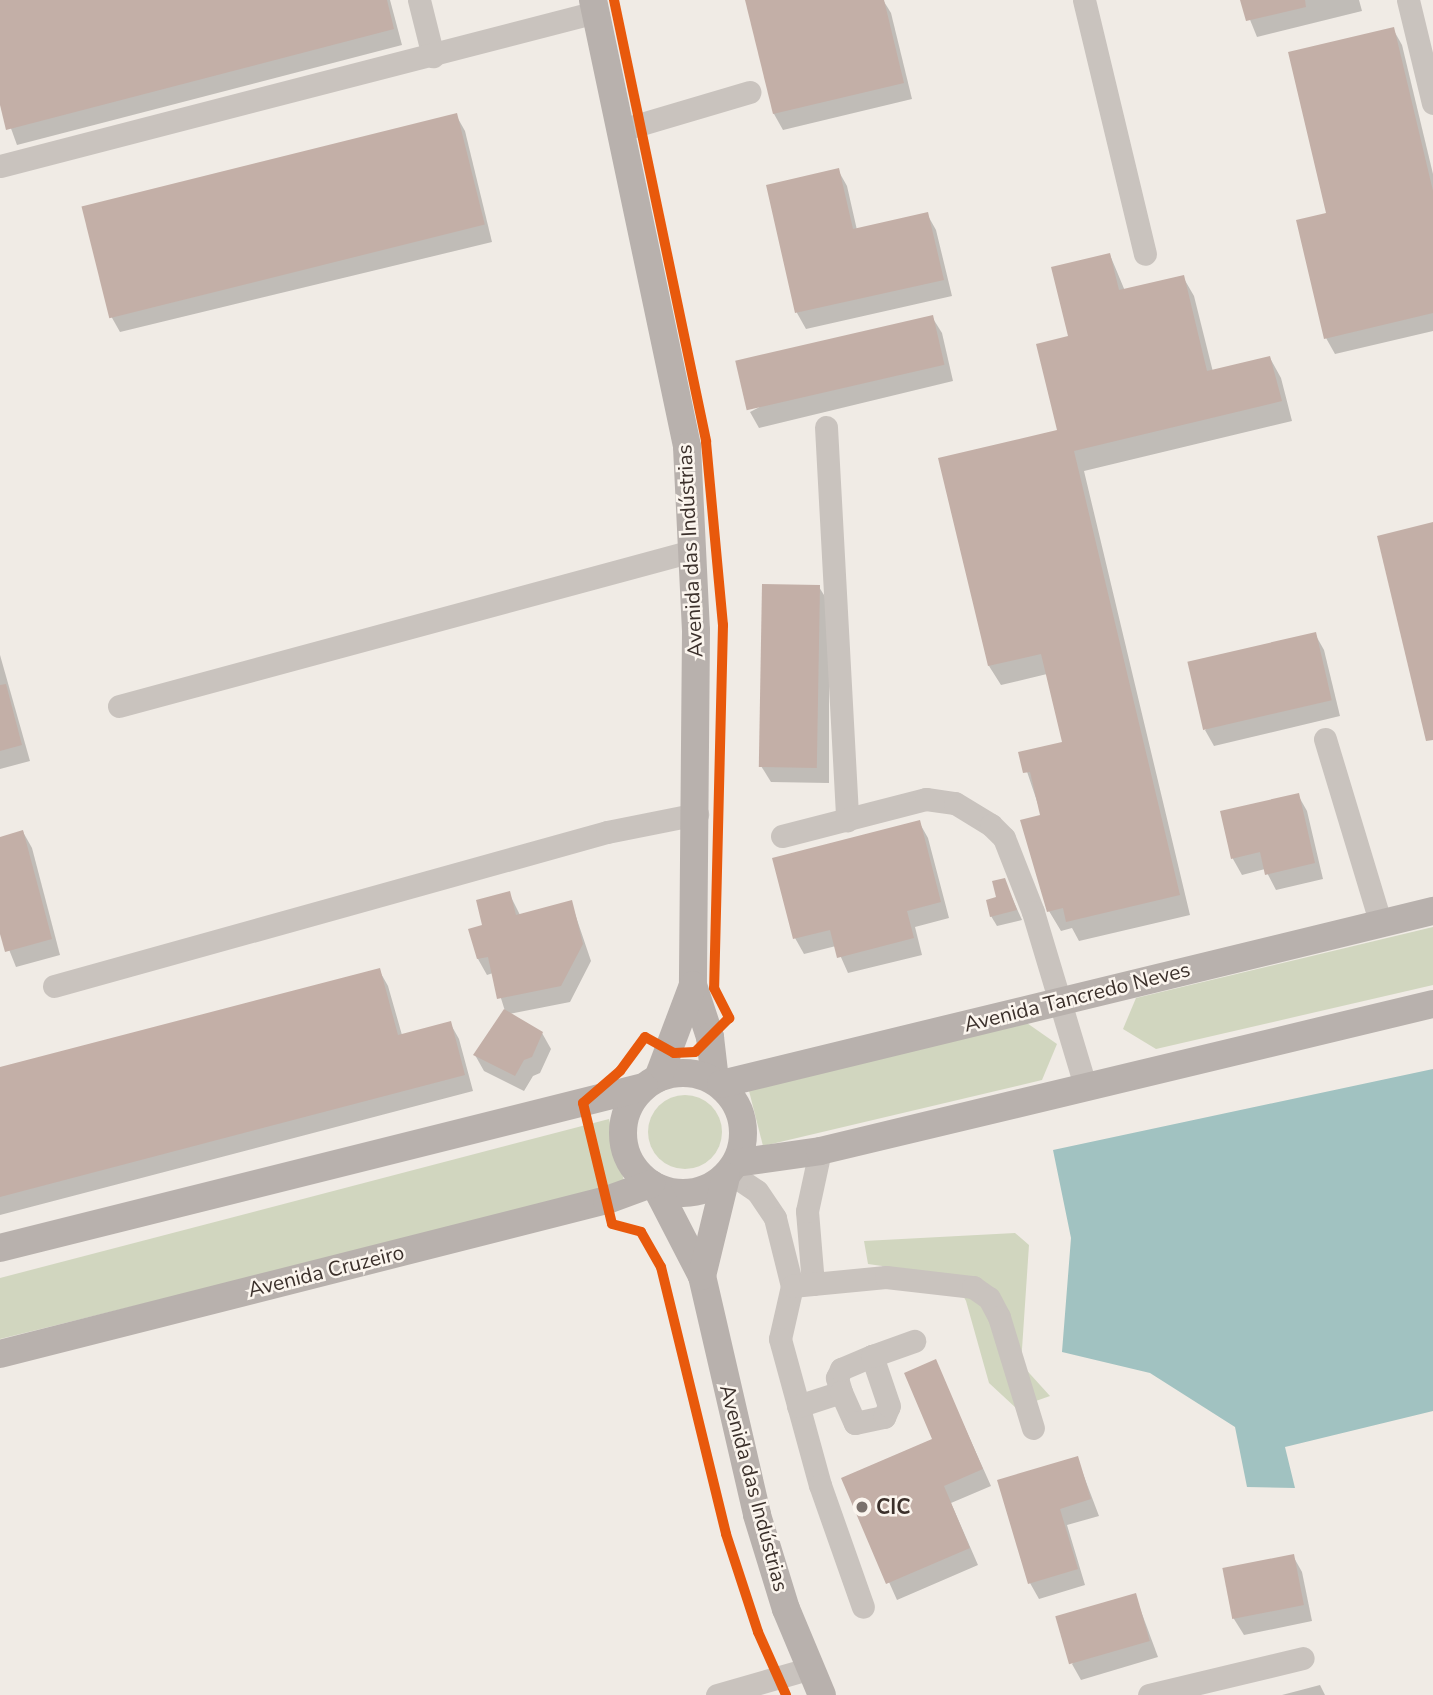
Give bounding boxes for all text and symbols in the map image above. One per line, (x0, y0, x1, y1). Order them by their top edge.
street label: Avenida das Indústrias (672, 444, 708, 658)
street label: Avenida Tancredo Neves (961, 957, 1193, 1037)
street label: Avenida Cruzeiro (245, 1239, 407, 1303)
street label: Avenida das Indústrias (714, 1382, 794, 1594)
place label: CIC (876, 1494, 910, 1520)
marker: CIC (854, 1499, 870, 1515)

